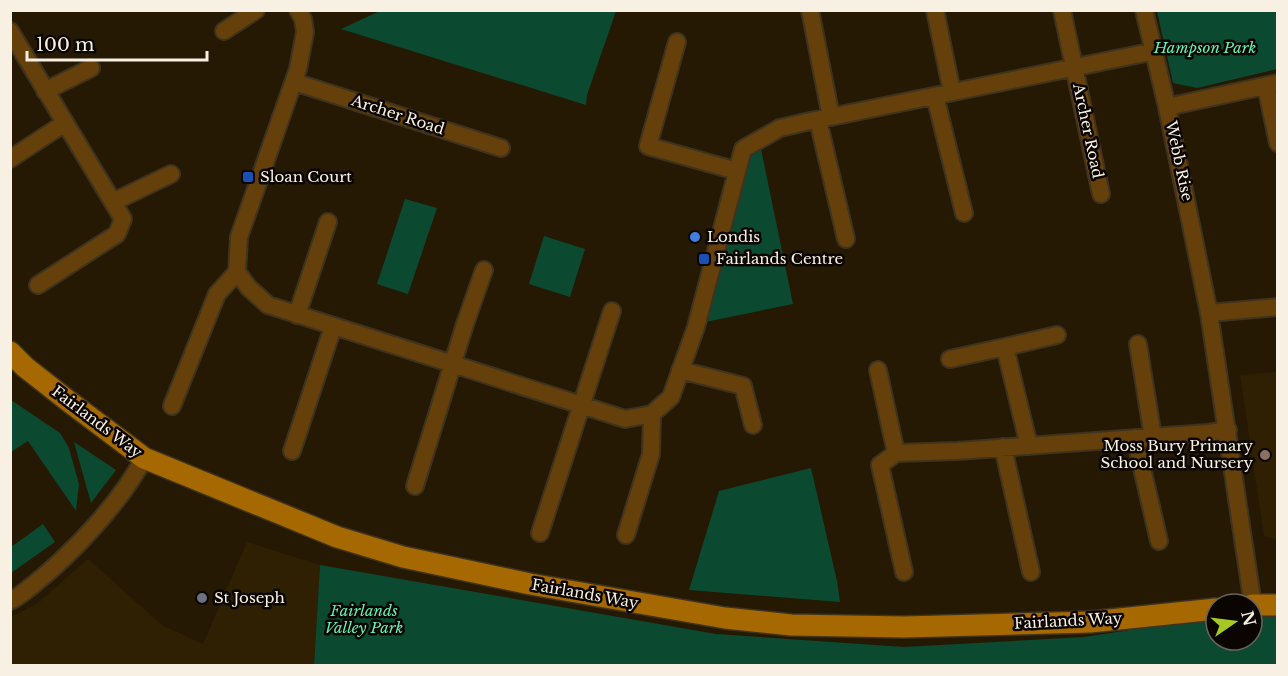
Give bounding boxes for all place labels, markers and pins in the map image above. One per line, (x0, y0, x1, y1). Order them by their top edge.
place label: Sloan Court (260, 167, 352, 186)
marker: Sloan Court (241, 170, 255, 184)
place label: Londis (707, 227, 760, 246)
marker: Londis (688, 230, 702, 244)
place label: Fairlands Centre (716, 249, 843, 268)
marker: Fairlands Centre (697, 252, 711, 266)
place label: Moss Bury Primary School and Nursery (1101, 436, 1253, 472)
marker: Moss Bury Primary School and Nursery (1258, 448, 1272, 462)
place label: St Joseph (214, 588, 285, 607)
marker: St Joseph (195, 591, 209, 605)

